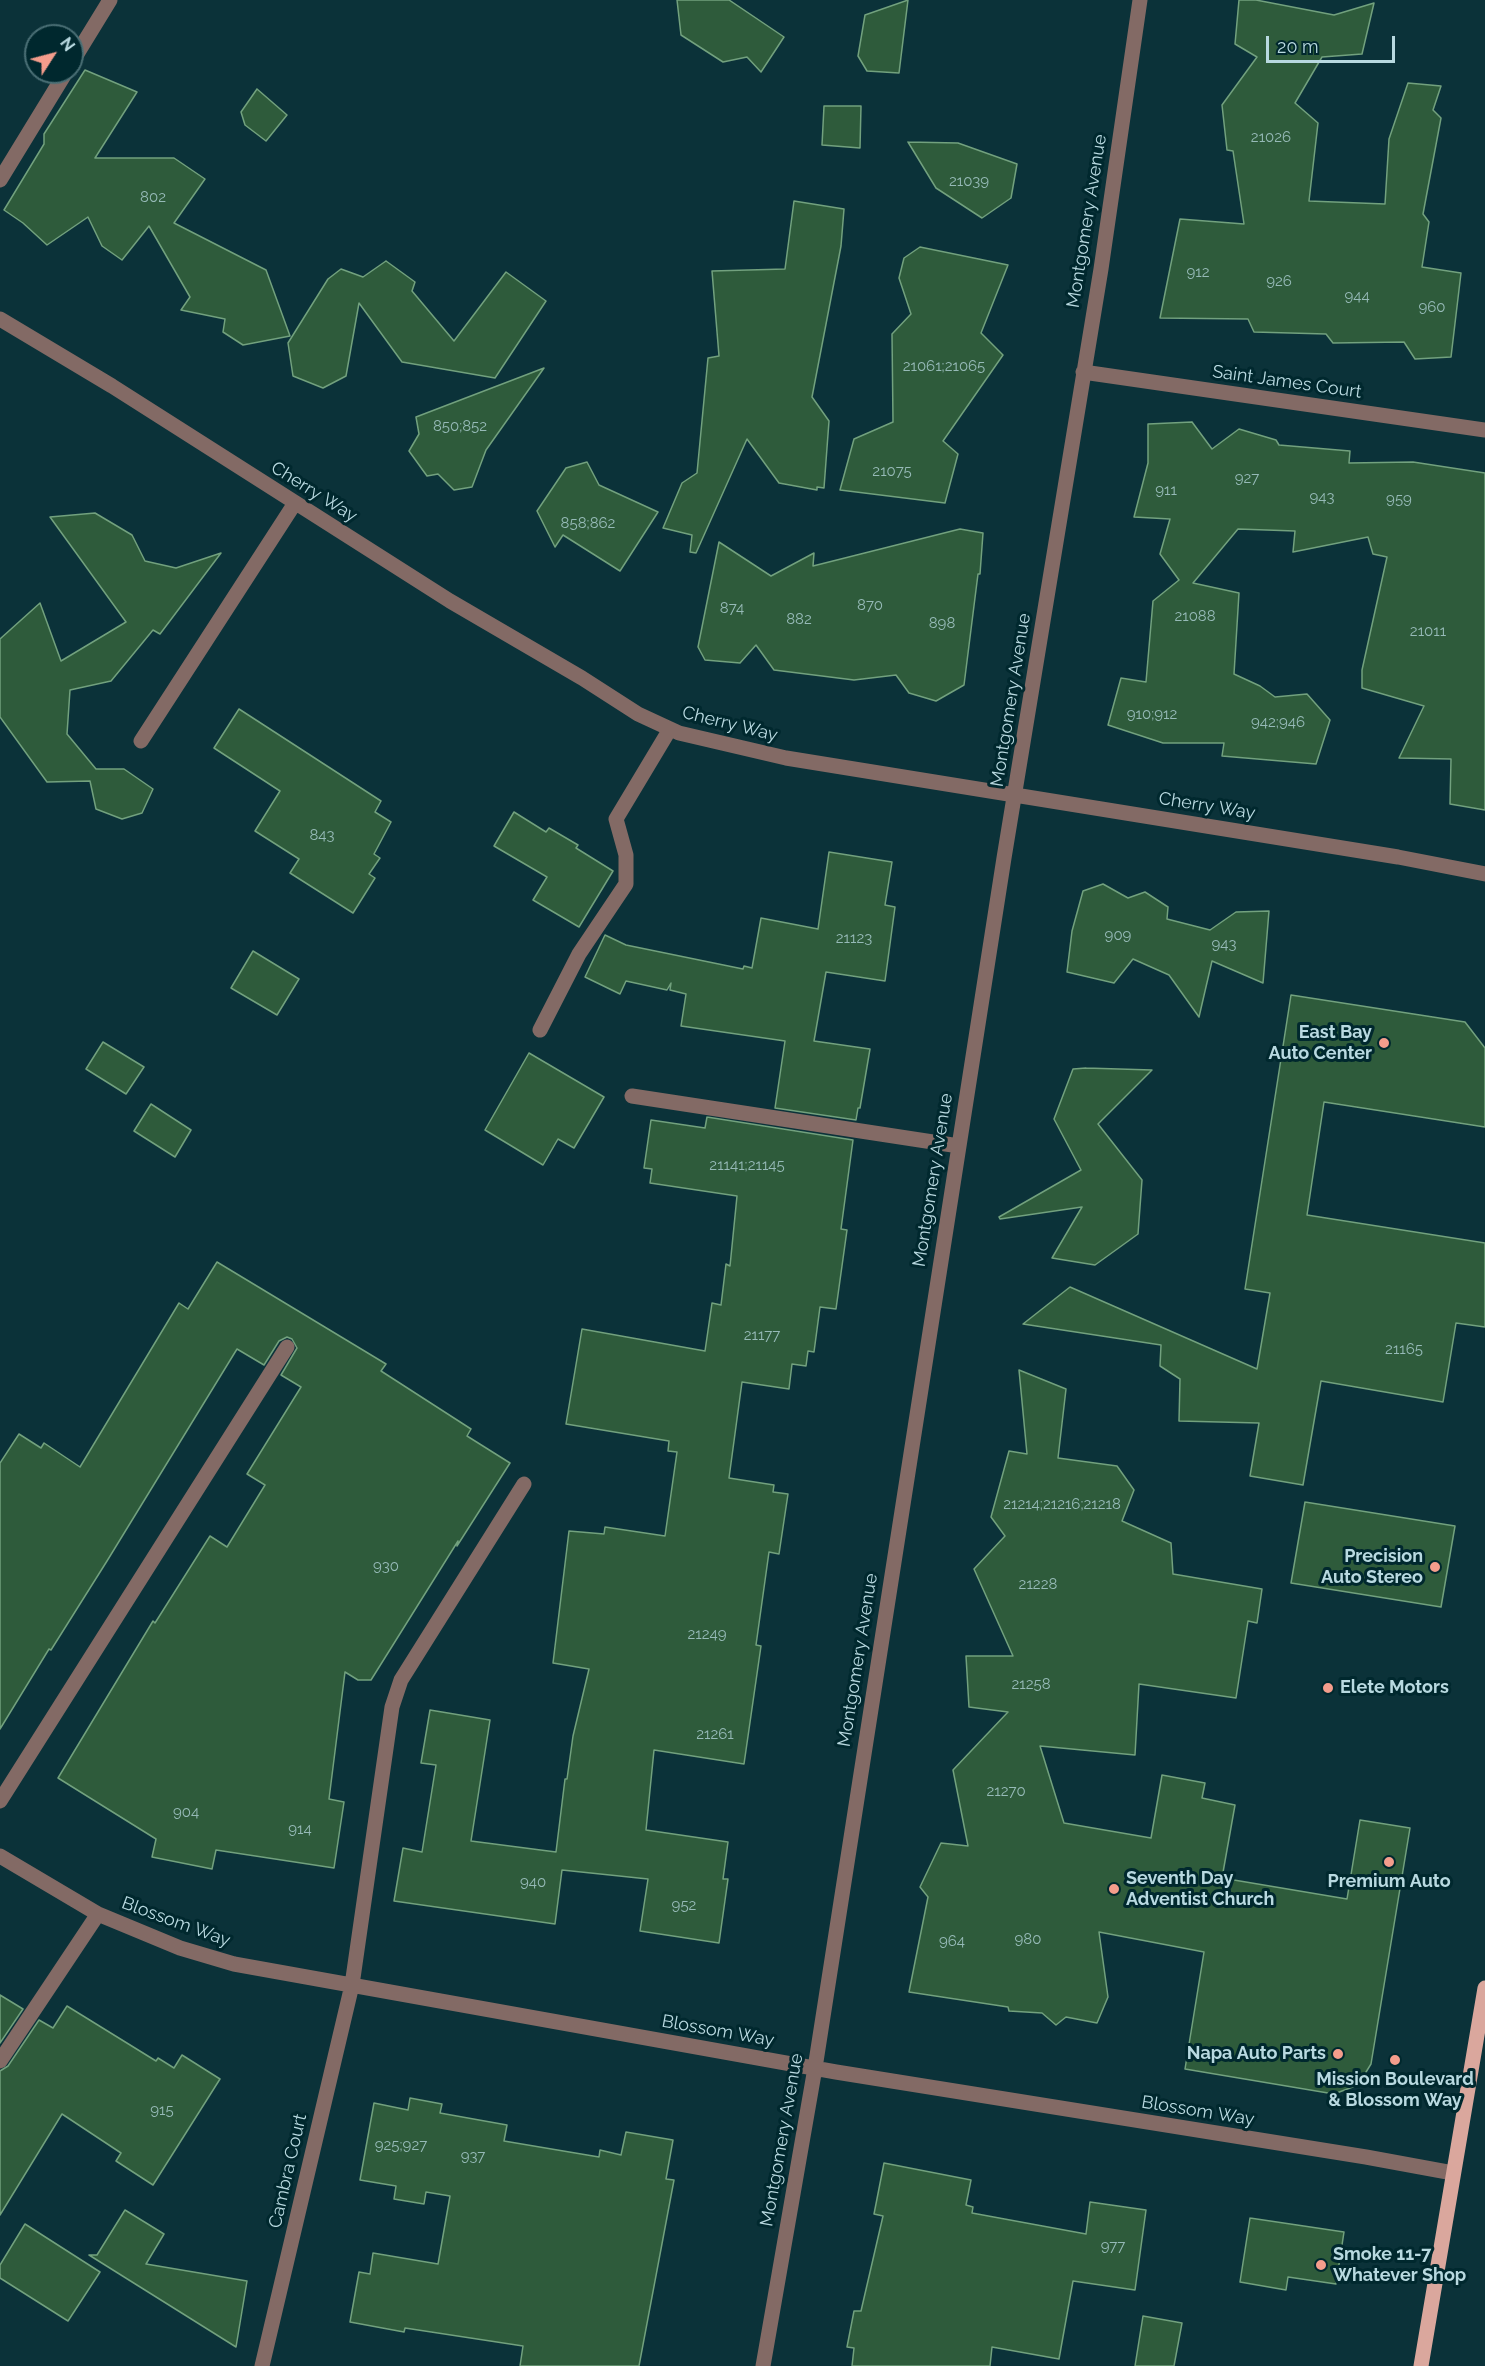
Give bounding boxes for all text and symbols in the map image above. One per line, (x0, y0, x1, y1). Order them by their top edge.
north arrow (24, 24, 84, 84)
scale bar (1269, 24, 1398, 62)
text: N (56, 34, 79, 55)
text: 20 m (1277, 36, 1319, 57)
house number: 21026 (1251, 128, 1291, 146)
street label: Montgomery Avenue (1063, 133, 1111, 309)
house number: 21039 (949, 172, 989, 190)
house number: 802 (140, 188, 166, 206)
house number: 912 (1186, 263, 1210, 281)
house number: 926 (1266, 272, 1292, 290)
house number: 944 (1344, 287, 1370, 305)
house number: 960 (1418, 298, 1446, 316)
house number: 21061;21065 (903, 357, 985, 375)
street label: Saint James Court (1211, 361, 1363, 403)
house number: 850;852 (433, 417, 487, 435)
street label: Cherry Way (267, 457, 361, 527)
house number: 21075 (872, 462, 912, 480)
house number: 927 (1235, 469, 1259, 487)
house number: 911 (1155, 481, 1177, 499)
house number: 943 (1310, 488, 1334, 506)
house number: 959 (1386, 490, 1412, 508)
house number: 858;862 (561, 514, 615, 532)
house number: 870 (857, 596, 883, 614)
house number: 874 (720, 599, 744, 617)
house number: 21088 (1174, 607, 1216, 625)
house number: 882 (786, 610, 812, 628)
street label: Montgomery Avenue (987, 612, 1035, 788)
house number: 898 (929, 614, 955, 632)
house number: 21011 (1410, 622, 1446, 640)
street label: Cherry Way (680, 702, 780, 746)
house number: 910;912 (1127, 705, 1177, 723)
house number: 942;946 (1251, 713, 1305, 731)
street label: Cherry Way (1157, 788, 1257, 824)
house number: 843 (309, 826, 335, 844)
house number: 909 (1105, 926, 1131, 944)
house number: 21123 (836, 929, 872, 947)
house number: 943 (1212, 935, 1236, 953)
place label: East Bay Auto Center (1269, 1022, 1372, 1064)
marker: East Bay Auto Center (1377, 1036, 1391, 1050)
street label: Montgomery Avenue (909, 1092, 957, 1268)
house number: 21141;21145 (709, 1156, 785, 1174)
house number: 21177 (744, 1326, 780, 1344)
house number: 21165 (1385, 1340, 1423, 1358)
house number: 21214;21216;21218 (1003, 1495, 1121, 1513)
place label: Precision Auto Stereo (1321, 1546, 1423, 1588)
house number: 930 (373, 1557, 399, 1575)
marker: Precision Auto Stereo (1428, 1560, 1442, 1574)
street label: Montgomery Avenue (834, 1572, 882, 1748)
house number: 21228 (1019, 1575, 1057, 1593)
house number: 21249 (687, 1625, 727, 1643)
house number: 21258 (1011, 1675, 1051, 1693)
place label: Elete Motors (1340, 1677, 1449, 1699)
marker: Elete Motors (1321, 1681, 1335, 1695)
house number: 21261 (696, 1725, 734, 1743)
house number: 21270 (986, 1782, 1026, 1800)
house number: 904 (173, 1803, 199, 1821)
house number: 914 (288, 1820, 312, 1838)
marker: Premium Auto (1382, 1855, 1396, 1869)
place label: Seventh Day Adventist Church (1126, 1868, 1274, 1910)
place label: Premium Auto (1327, 1871, 1451, 1893)
house number: 940 (520, 1873, 546, 1891)
marker: Seventh Day Adventist Church (1107, 1882, 1121, 1896)
street label: Blossom Way (119, 1892, 233, 1952)
house number: 952 (672, 1896, 696, 1914)
house number: 980 (1015, 1930, 1041, 1948)
house number: 964 (939, 1932, 965, 1950)
street label: Blossom Way (660, 2010, 776, 2052)
place label: Napa Auto Parts (1187, 2043, 1326, 2065)
marker: Napa Auto Parts (1331, 2047, 1345, 2061)
street label: Montgomery Avenue (756, 2052, 808, 2228)
marker: Mission Boulevard & Blossom Way (1388, 2053, 1402, 2067)
place label: Mission Boulevard & Blossom Way (1316, 2069, 1474, 2112)
street label: Blossom Way (1140, 2091, 1256, 2131)
house number: 915 (150, 2101, 174, 2119)
street label: Cambra Court (264, 2112, 312, 2230)
house number: 925;927 (375, 2136, 427, 2154)
house number: 937 (461, 2147, 485, 2165)
house number: 977 (1101, 2237, 1125, 2255)
place label: Smoke 11-7 Whatever Shop (1333, 2244, 1466, 2286)
marker: Smoke 11-7 Whatever Shop (1314, 2258, 1328, 2272)

